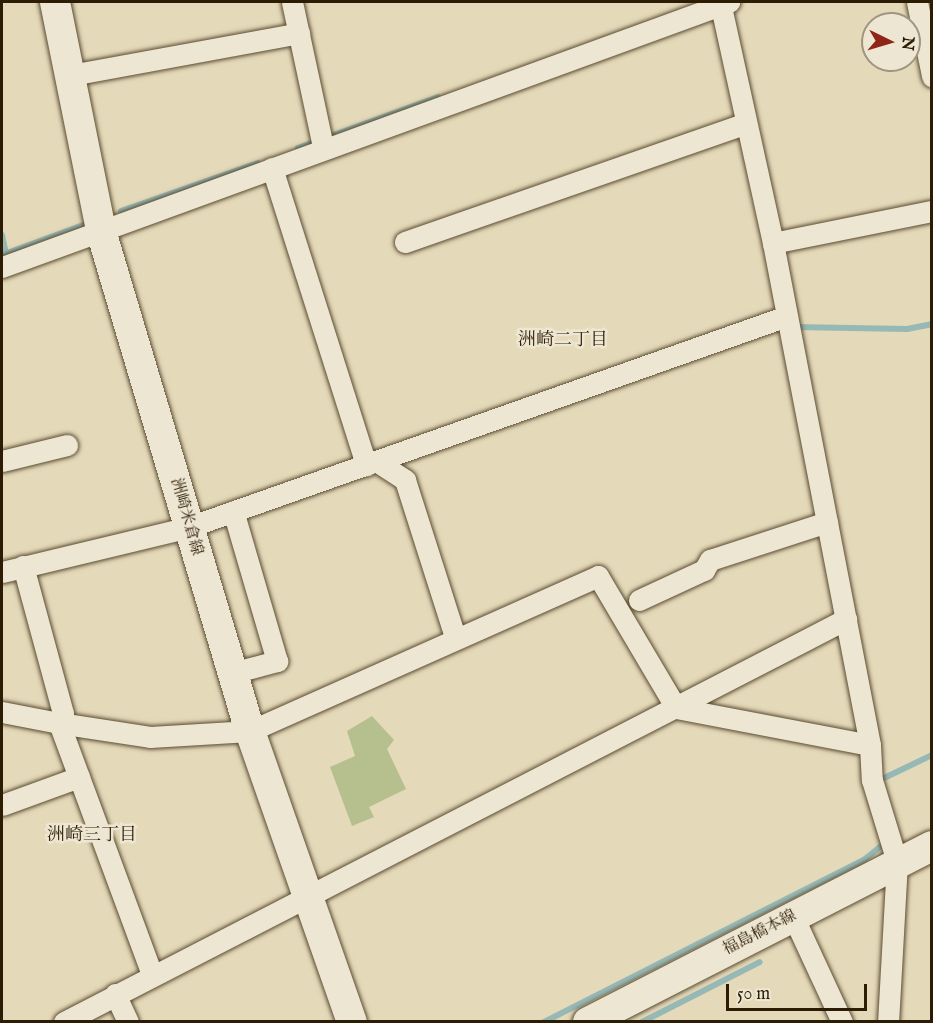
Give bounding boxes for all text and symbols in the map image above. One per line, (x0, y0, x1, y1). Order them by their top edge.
north arrow (861, 12, 921, 72)
text: N (896, 36, 918, 51)
district label: 洲崎二丁目 (518, 330, 608, 352)
street label: 洲崎米倉線 (166, 476, 206, 558)
district label: 洲崎三丁目 (47, 825, 137, 847)
street label: 福島橋本線 (720, 906, 800, 960)
scale bar (729, 972, 870, 1010)
text: 50 m (737, 983, 770, 1006)

